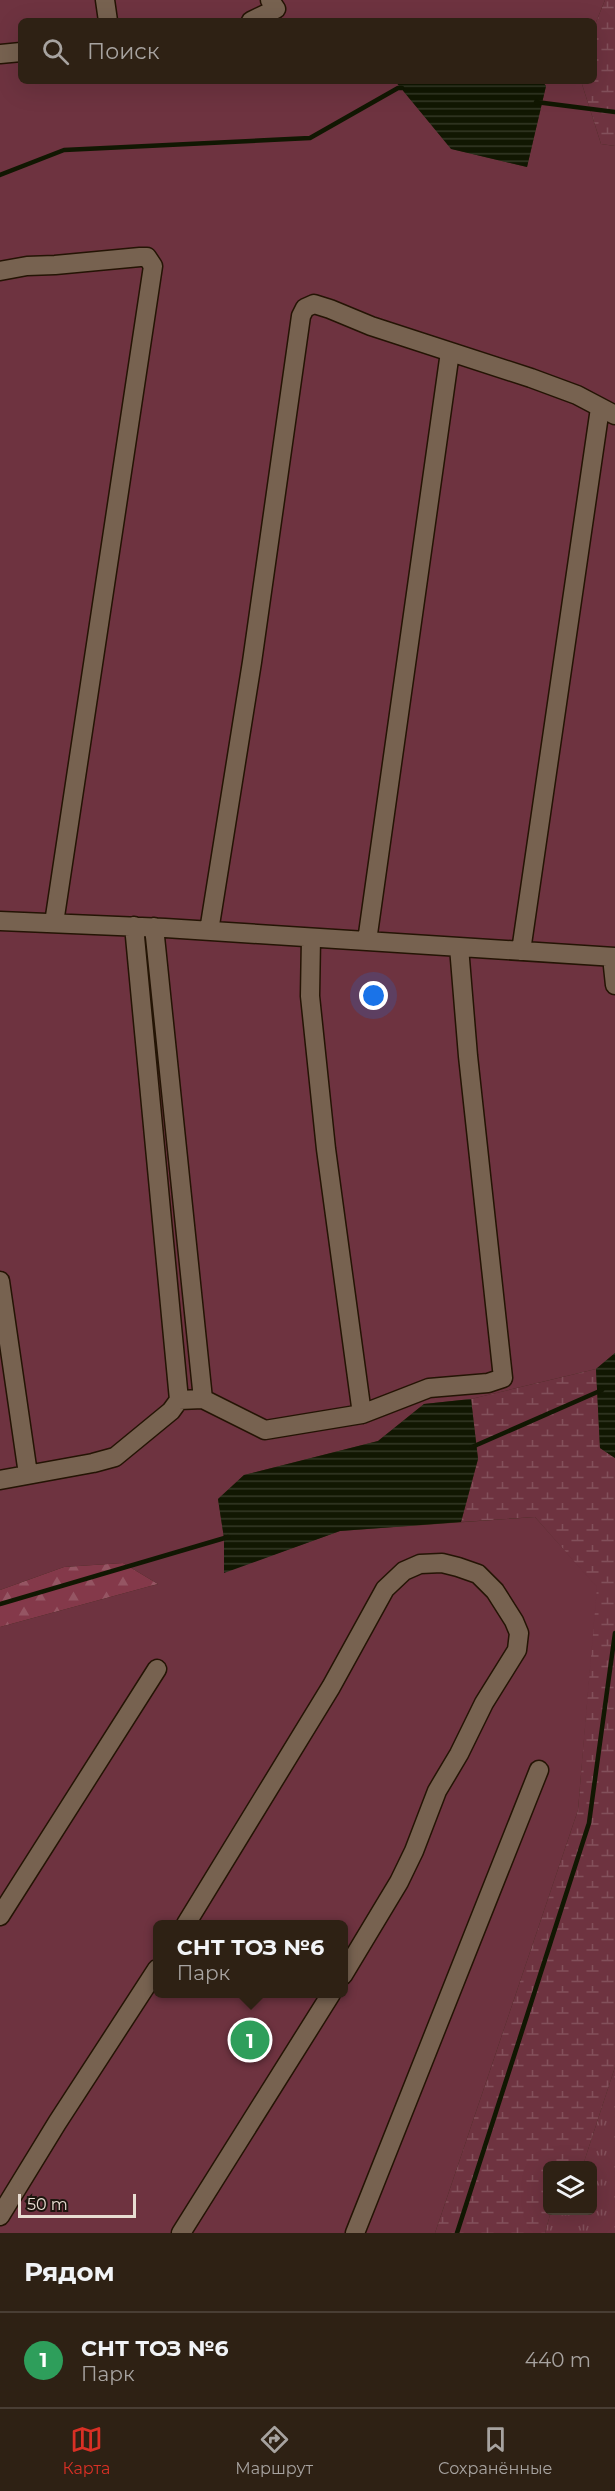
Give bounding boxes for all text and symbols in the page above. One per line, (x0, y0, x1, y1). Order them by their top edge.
search box (18, 18, 597, 84)
icon: search (39, 35, 72, 68)
text: Поиск (87, 38, 159, 65)
your location (359, 981, 388, 1010)
popup (153, 1920, 348, 1998)
text: СНТ ТОЗ №6 (177, 1934, 324, 1961)
text: Парк (177, 1961, 230, 1985)
pin: 1 (230, 2018, 270, 2062)
map controls (543, 2161, 597, 2215)
button: layers (543, 2161, 597, 2215)
scale bar (18, 2191, 136, 2218)
text: 50 m (27, 2195, 68, 2214)
text: Рядом (24, 2256, 115, 2288)
text: СНТ ТОЗ №6 (81, 2335, 229, 2362)
text: 1 (40, 2348, 47, 2372)
text: 440 m (525, 2348, 591, 2372)
text: Парк (81, 2362, 135, 2386)
tab: Карта (62, 2423, 110, 2478)
tab: Маршрут (235, 2423, 313, 2478)
tab: Сохранённые (438, 2423, 552, 2478)

